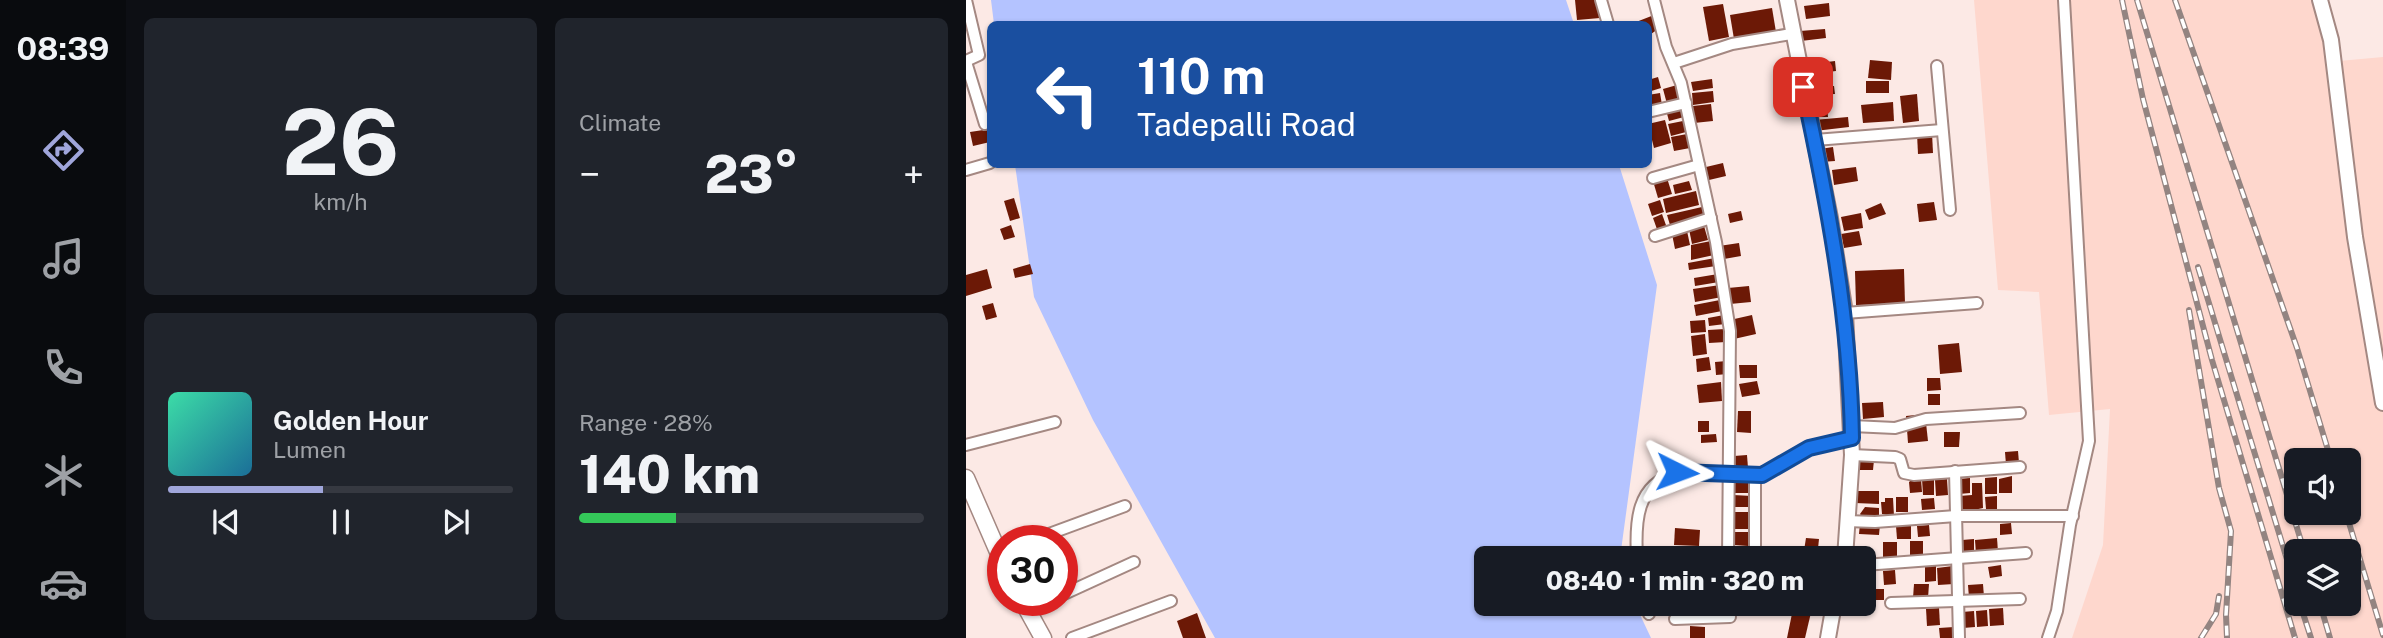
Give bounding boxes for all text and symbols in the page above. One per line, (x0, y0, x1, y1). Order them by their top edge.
text: 08:39 (17, 30, 109, 67)
text: 110 m (1137, 47, 1265, 105)
icon: left (1022, 49, 1113, 140)
pin (1773, 57, 1833, 117)
icon: arrive (1784, 68, 1822, 106)
text: 26 (282, 89, 399, 195)
text: Tadepalli Road (1137, 106, 1356, 143)
text: Climate (579, 109, 661, 136)
icon: directions (39, 126, 88, 175)
text: 23° (704, 144, 799, 205)
text: − (579, 152, 600, 197)
text: + (903, 152, 924, 197)
text: km/h (313, 188, 368, 215)
icon: music (39, 234, 88, 283)
icon: phone (39, 343, 88, 392)
text: Golden Hour (273, 405, 428, 436)
text: Range · 28% (579, 409, 713, 436)
position arrow (1640, 435, 1714, 509)
text: Lumen (273, 436, 346, 463)
text: 140 km (579, 444, 760, 505)
map controls (2284, 448, 2361, 616)
button: sound (2284, 448, 2361, 525)
icon: climate (39, 451, 88, 500)
icon: previous (207, 503, 245, 541)
icon: pause (322, 503, 360, 541)
icon: next (437, 503, 475, 541)
speed limit sign: 30 (987, 525, 1078, 616)
button: layers (2284, 539, 2361, 616)
icon: car (39, 559, 88, 608)
text: 08:40 · 1 min · 320 m (1546, 565, 1804, 596)

